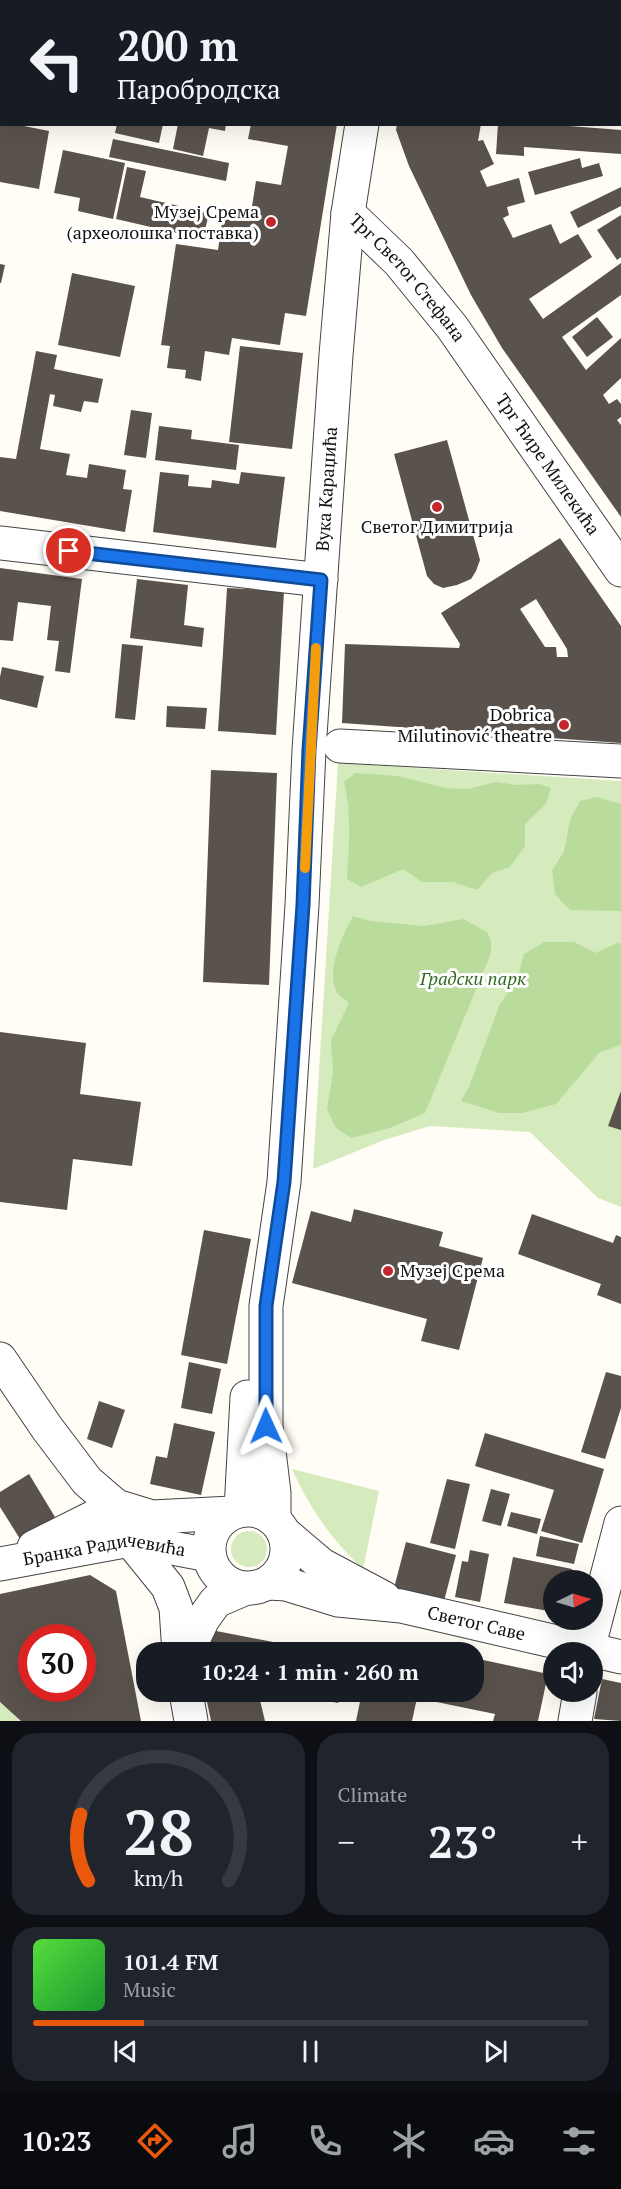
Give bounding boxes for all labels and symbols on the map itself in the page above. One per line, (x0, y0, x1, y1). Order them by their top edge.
place label: Музеј Срема (археолошка поставка) (67, 199, 259, 244)
street label: Трг Светог Стефана (344, 208, 472, 346)
marker: Музеј Срема (археолошка поставка) (264, 215, 278, 229)
street label: Трг Ћире Милекића (491, 388, 606, 539)
street label: Вука Караџића (310, 426, 342, 552)
marker: Светог Димитрија (430, 500, 444, 514)
place label: Светог Димитрија (361, 514, 513, 538)
pin (43, 525, 94, 576)
place label: Dobrica Milutinović theatre (397, 702, 552, 747)
marker: Dobrica Milutinović theatre (557, 718, 571, 732)
park label: Градски парк (419, 966, 526, 990)
place label: Музеј Срема (400, 1258, 505, 1282)
marker: Музеј Срема (381, 1264, 395, 1278)
position arrow (234, 1394, 298, 1458)
street label: Бранка Радичевића (21, 1527, 188, 1571)
north arrow (543, 1570, 603, 1630)
street label: Светог Саве (425, 1599, 528, 1645)
speed limit sign: 30 (18, 1624, 96, 1702)

